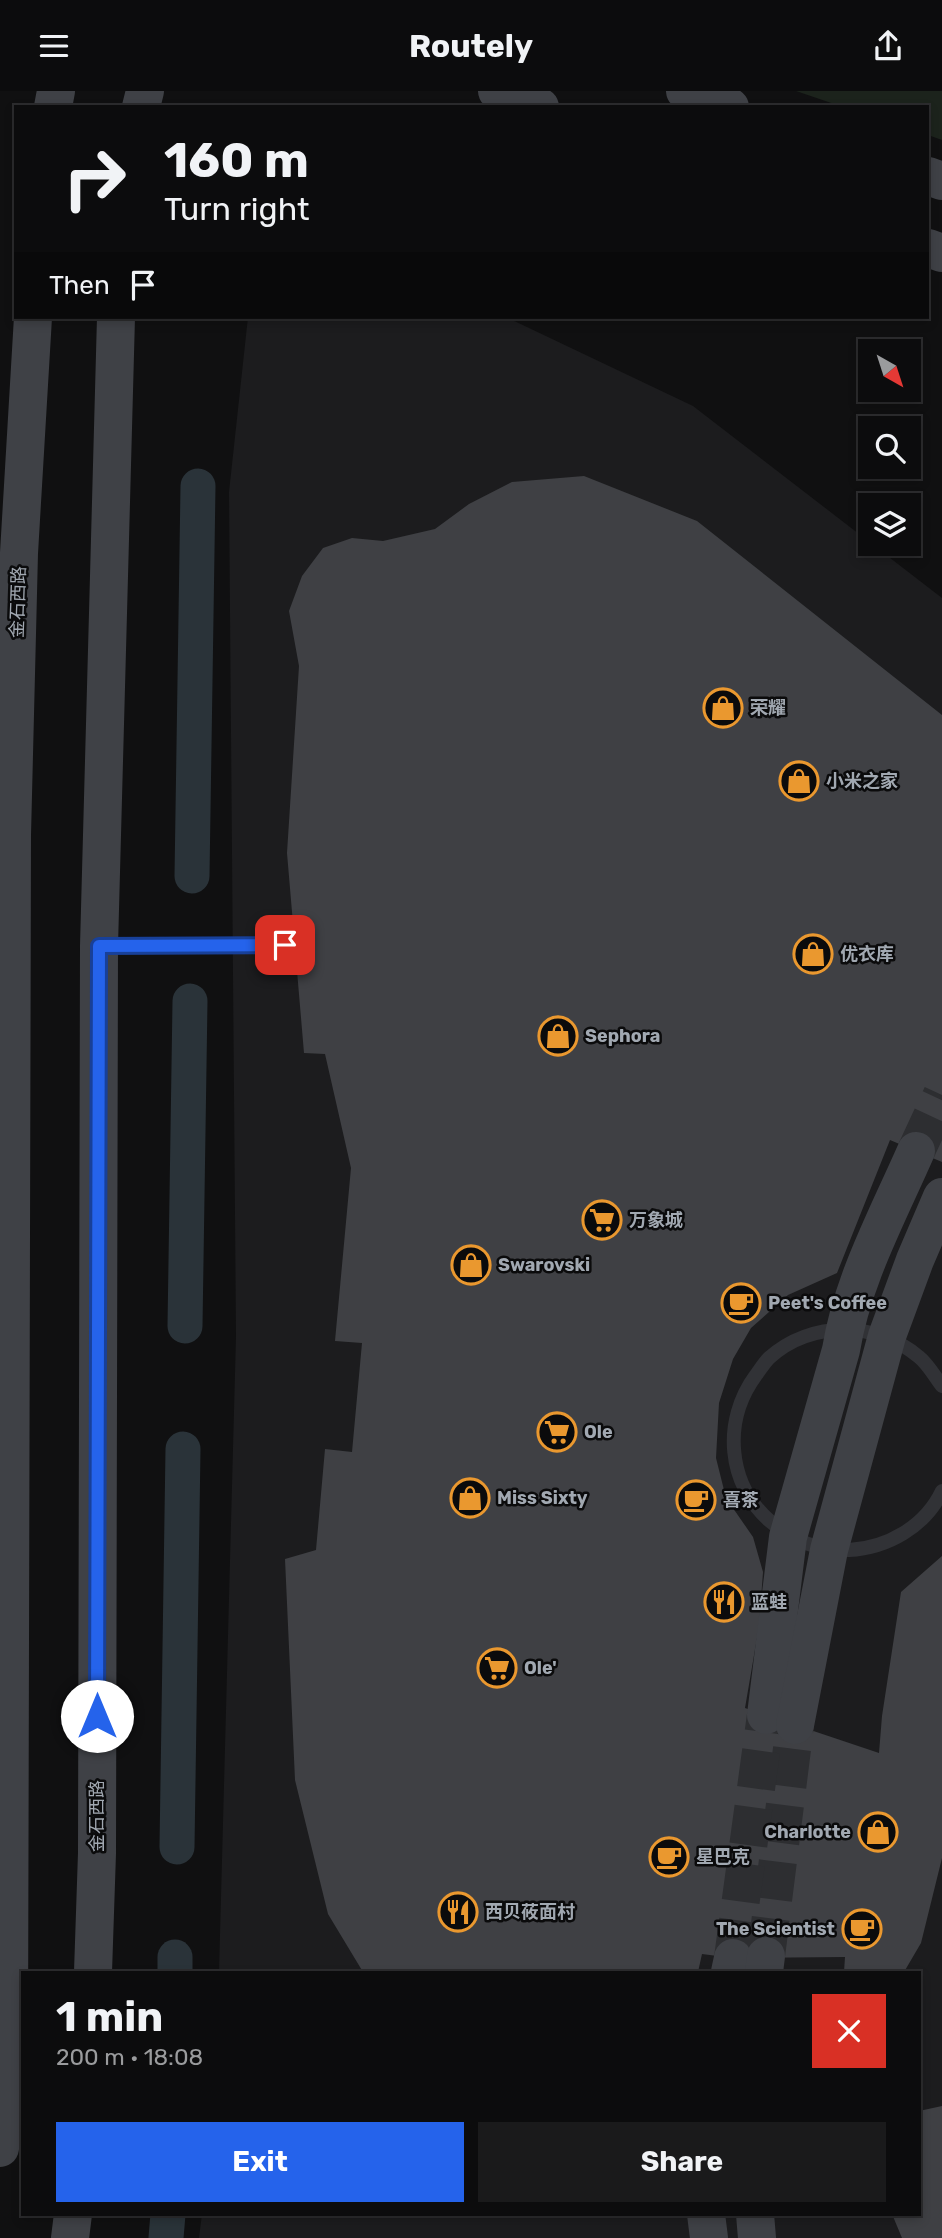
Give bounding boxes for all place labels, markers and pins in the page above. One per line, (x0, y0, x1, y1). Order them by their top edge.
shop icon: 荣耀 (702, 687, 744, 729)
place label: 荣耀 (750, 697, 786, 719)
shop icon: 小米之家 (778, 760, 820, 802)
place label: 小米之家 (826, 770, 898, 792)
pin (255, 915, 315, 975)
shop icon: 优衣库 (792, 933, 834, 975)
place label: 优衣库 (840, 943, 894, 965)
shop icon: Sephora (537, 1015, 579, 1057)
place label: Sephora (585, 1025, 660, 1047)
supermarket icon: 万象城 (581, 1199, 623, 1241)
place label: 万象城 (629, 1209, 683, 1231)
shop icon: Swarovski (450, 1244, 492, 1286)
place label: Swarovski (498, 1254, 590, 1276)
cafe icon: Peet's Coffee (720, 1282, 762, 1324)
place label: Peet's Coffee (768, 1292, 887, 1314)
supermarket icon: Ole (536, 1411, 578, 1453)
place label: Ole (584, 1421, 613, 1443)
shop icon: Miss Sixty (449, 1477, 491, 1519)
cafe icon: 喜茶 (675, 1479, 717, 1521)
place label: Miss Sixty (497, 1487, 588, 1509)
place label: 喜茶 (723, 1489, 759, 1511)
restaurant icon: 蓝蛙 (703, 1581, 745, 1623)
place label: 蓝蛙 (751, 1591, 787, 1613)
supermarket icon: Ole' (476, 1647, 518, 1689)
place label: Ole' (524, 1657, 557, 1679)
shop icon: Charlotte (857, 1811, 899, 1853)
place label: Charlotte (764, 1821, 851, 1843)
cafe icon: 星巴克 (648, 1836, 690, 1878)
place label: 星巴克 (696, 1846, 750, 1868)
restaurant icon: 西贝莜面村 (437, 1891, 479, 1933)
place label: 西贝莜面村 (485, 1901, 575, 1923)
cafe icon: The Scientist (841, 1908, 883, 1950)
place label: The Scientist (716, 1918, 835, 1940)

